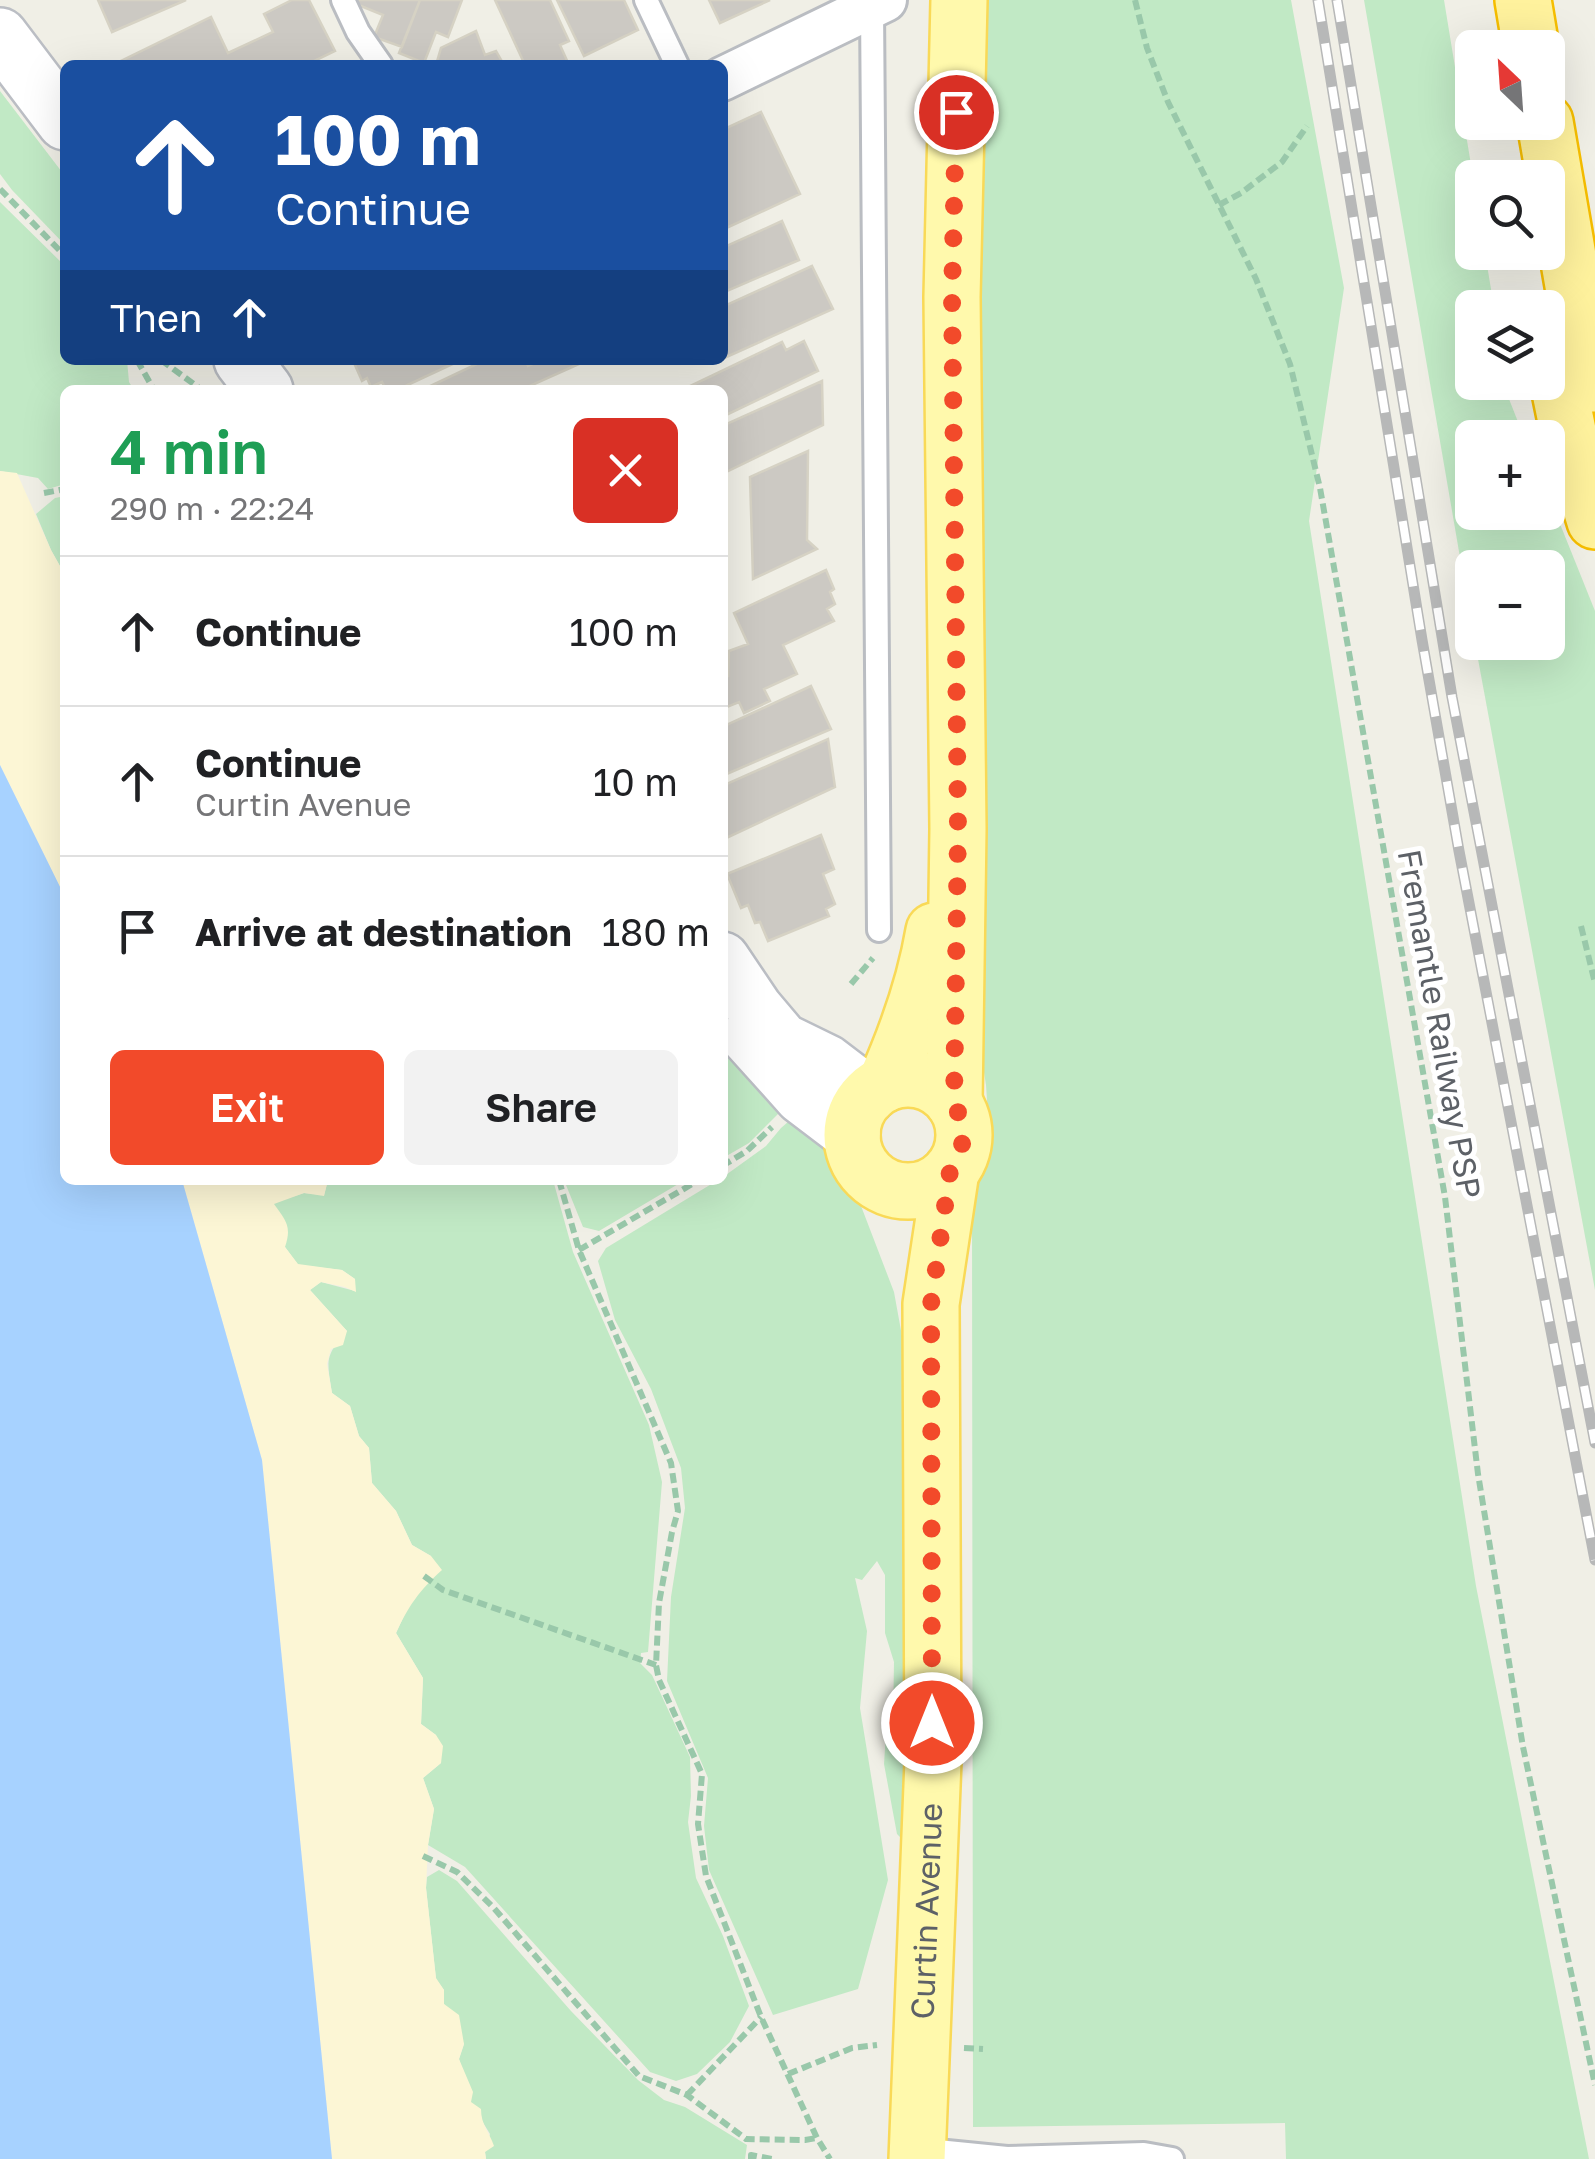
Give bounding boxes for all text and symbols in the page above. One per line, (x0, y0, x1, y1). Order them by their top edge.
north arrow (1455, 30, 1565, 140)
map controls (1455, 30, 1565, 660)
pin (914, 70, 999, 155)
icon: arrive (929, 85, 984, 140)
text: 100 m (275, 96, 481, 180)
icon: ahead (110, 100, 240, 230)
button: search (1455, 160, 1565, 270)
text: Continue (275, 181, 471, 235)
icon: ahead (222, 290, 277, 345)
button: layers (1455, 290, 1565, 400)
text: Then (110, 295, 202, 340)
text: 4 min (110, 415, 268, 487)
button: close (573, 418, 678, 523)
button: + (1455, 420, 1565, 530)
text: 290 m · 22:24 (110, 489, 314, 527)
button: − (1455, 550, 1565, 660)
icon: ahead (110, 604, 165, 659)
text: Continue (195, 609, 361, 654)
text: 100 m (569, 609, 678, 654)
text: Continue (195, 740, 361, 785)
icon: ahead (110, 754, 165, 809)
text: 10 m (593, 759, 678, 804)
text: Curtin Avenue (195, 785, 411, 823)
street label: Fremantle Railway PSP (1391, 846, 1489, 1201)
icon: arrive (110, 904, 165, 959)
text: Arrive at destination (195, 909, 572, 954)
text: 180 m (602, 909, 710, 954)
button: Exit (110, 1050, 384, 1165)
button: Share (404, 1050, 678, 1165)
position arrow (880, 1671, 984, 1775)
street label: Curtin Avenue (903, 1802, 949, 2020)

